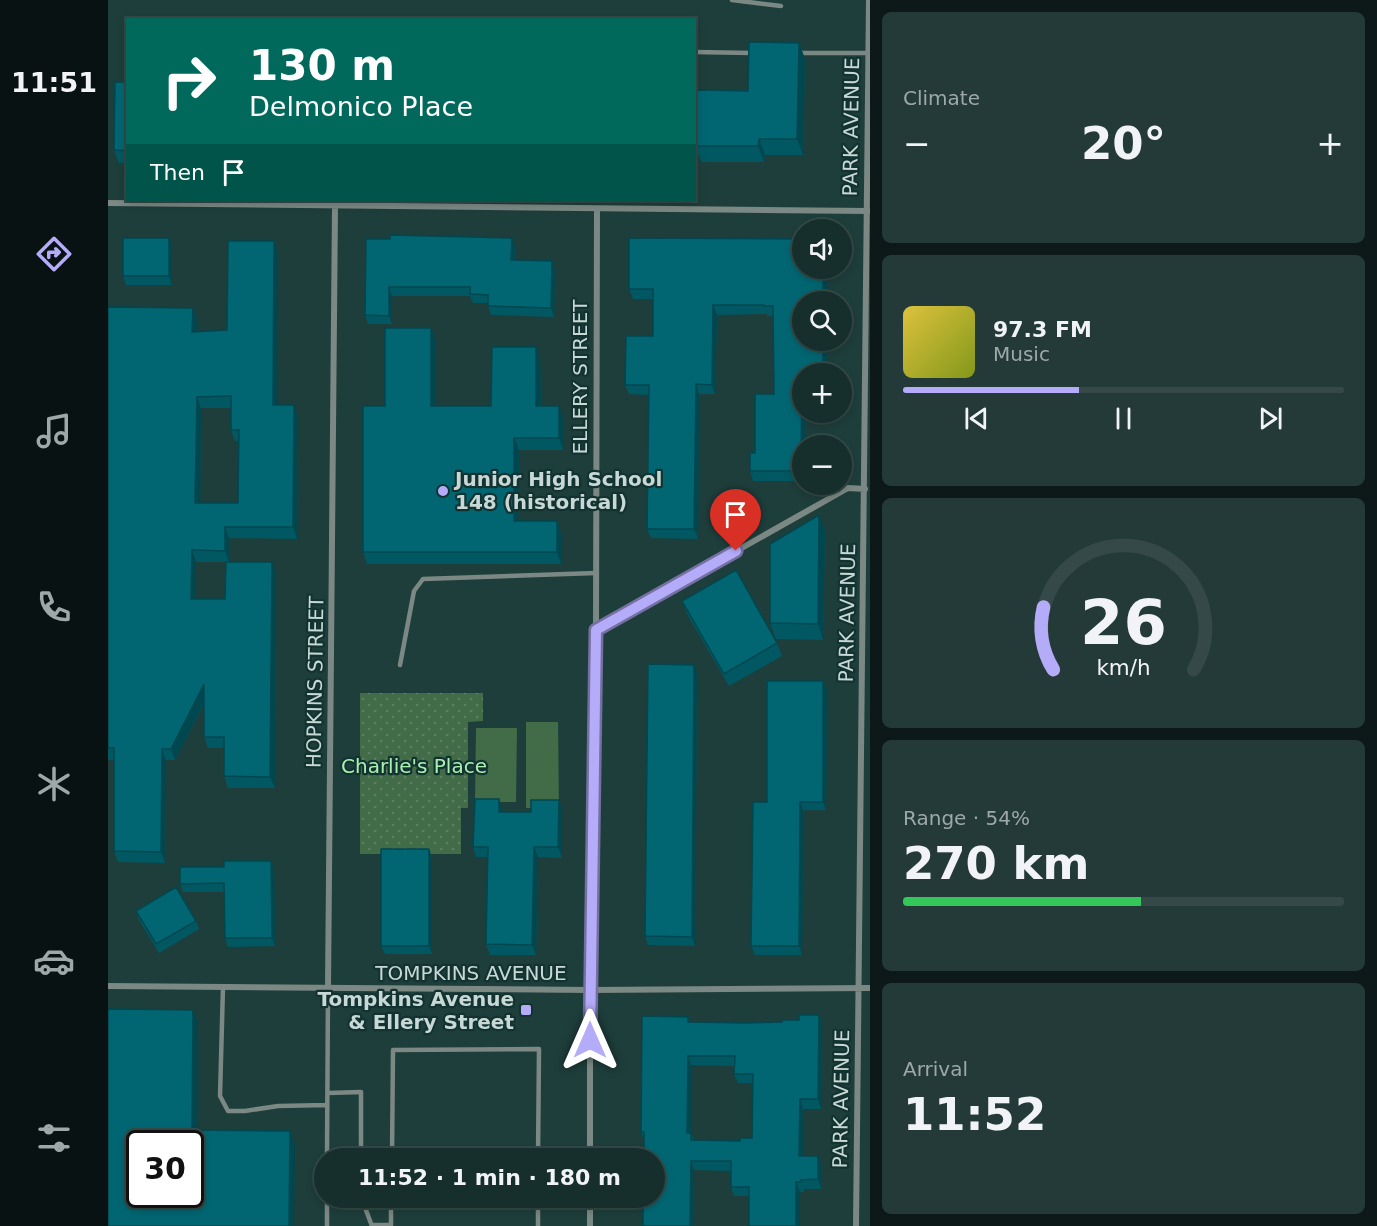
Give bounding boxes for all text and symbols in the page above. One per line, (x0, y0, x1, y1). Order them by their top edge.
text: 130 m (249, 41, 395, 90)
icon: right (150, 42, 228, 120)
street label: PARK AVENUE (838, 57, 864, 197)
text: 11:51 (11, 67, 97, 98)
text: Climate (903, 86, 980, 110)
text: Delmonico Place (249, 91, 473, 122)
text: 20° (1081, 117, 1166, 170)
text: − (903, 124, 931, 163)
text: + (1316, 124, 1344, 163)
icon: arrive (217, 156, 250, 189)
text: Then (150, 160, 205, 185)
map controls (792, 219, 852, 495)
button: sound (792, 219, 852, 279)
icon: directions (33, 233, 75, 275)
button: search (792, 291, 852, 351)
street label: ELLERY STREET (568, 299, 592, 455)
text: 97.3 FM (993, 317, 1092, 342)
text: Music (993, 342, 1050, 366)
button: + (792, 363, 852, 423)
icon: previous (960, 402, 993, 435)
icon: pause (1107, 402, 1140, 435)
icon: next (1254, 402, 1287, 435)
icon: music (33, 410, 75, 452)
button: − (792, 435, 852, 495)
place label: Junior High School 148 (historical) (453, 467, 662, 514)
marker: Junior High School 148 (historical) (436, 484, 450, 498)
pin (710, 489, 761, 551)
icon: arrive (719, 498, 752, 531)
street label: PARK AVENUE (834, 543, 860, 683)
icon: phone (33, 586, 75, 628)
text: 26 (1080, 586, 1167, 659)
street label: HOPKINS STREET (301, 595, 329, 768)
text: km/h (1096, 655, 1151, 680)
park label: Charlie's Place (341, 754, 487, 778)
icon: climate (33, 763, 75, 805)
text: Range · 54% (903, 806, 1030, 830)
text: 270 km (903, 837, 1089, 890)
icon: car (33, 940, 75, 982)
street label: TOMPKINS AVENUE (374, 961, 567, 985)
place label: Tompkins Avenue & Ellery Street (317, 987, 514, 1034)
marker: Tompkins Avenue & Ellery Street (519, 1003, 533, 1017)
position arrow (558, 1008, 622, 1072)
street label: PARK AVENUE (828, 1029, 854, 1169)
text: Arrival (903, 1057, 968, 1081)
text: 11:52 (903, 1088, 1046, 1141)
icon: filters (33, 1117, 75, 1159)
speed limit sign: 30 (126, 1130, 204, 1208)
text: 11:52 · 1 min · 180 m (358, 1165, 621, 1190)

